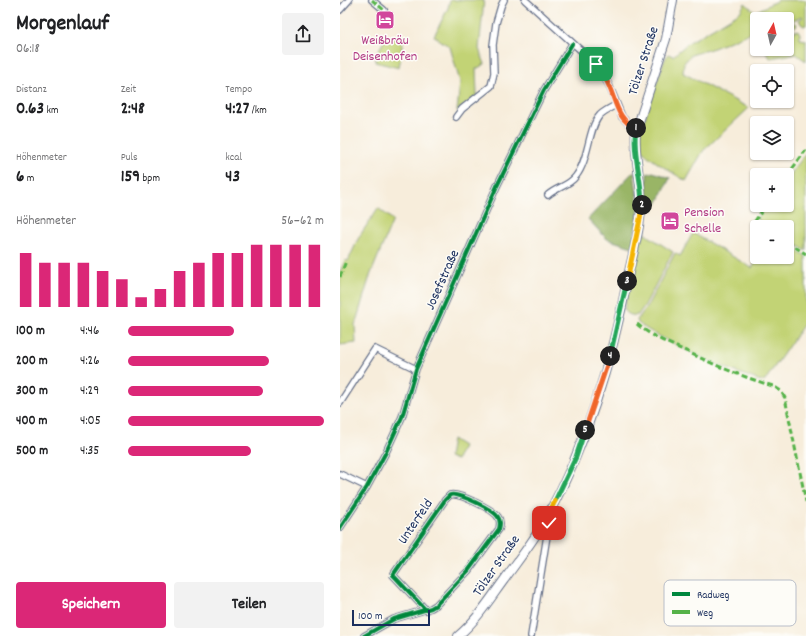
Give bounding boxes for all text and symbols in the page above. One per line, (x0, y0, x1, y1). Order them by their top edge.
text: Morgenlauf (16, 9, 109, 40)
hotel icon: Weißbräu Deisenhofen (374, 9, 396, 31)
north arrow (750, 12, 794, 56)
map controls (750, 12, 794, 264)
button: share (282, 13, 324, 55)
street label: Tölzer Straße (624, 24, 664, 98)
place label: Weißbräu Deisenhofen (353, 31, 417, 67)
text: 06:18 (16, 40, 40, 59)
pin (579, 47, 613, 81)
icon: arrive (585, 53, 607, 75)
button: locate (750, 64, 794, 108)
text: Distanz (16, 82, 47, 98)
text: Zeit (121, 82, 136, 98)
text: Tempo (225, 82, 252, 98)
text: 0.63 (16, 98, 44, 122)
text: 2:48 (121, 98, 145, 122)
text: 4:27 (225, 98, 249, 122)
text: km (44, 103, 59, 119)
text: /km (249, 103, 267, 119)
button: layers (750, 116, 794, 160)
pin: 1 (626, 118, 646, 138)
text: 1 (635, 120, 637, 136)
text: Höhenmeter (16, 150, 67, 166)
text: Puls (121, 150, 138, 166)
text: kcal (225, 150, 242, 166)
text: 6 (16, 166, 24, 190)
text: 159 (121, 166, 140, 190)
text: 43 (225, 166, 240, 190)
button: + (750, 168, 794, 212)
text: m (24, 171, 34, 187)
text: bpm (140, 171, 160, 187)
pin: 2 (632, 195, 652, 215)
text: 2 (640, 197, 644, 213)
place label: Pension Schelle (684, 203, 724, 239)
hotel icon: Pension Schelle (659, 210, 681, 232)
text: Höhenmeter (16, 212, 76, 231)
text: 56–62 m (281, 212, 324, 231)
button: − (750, 220, 794, 264)
street label: Josefstraße (421, 247, 465, 313)
pin: 3 (617, 271, 637, 291)
text: 3 (625, 273, 629, 289)
text: 100 m (16, 322, 45, 341)
text: 4:46 (80, 322, 99, 341)
pin: 4 (600, 346, 620, 366)
text: 4 (608, 348, 612, 364)
text: 200 m (16, 352, 48, 371)
text: 4:26 (80, 352, 100, 371)
text: 300 m (16, 382, 48, 401)
text: 4:29 (80, 382, 99, 401)
text: 400 m (16, 412, 47, 431)
text: 4:05 (80, 412, 101, 431)
pin: 5 (575, 420, 595, 440)
text: 5 (582, 422, 588, 438)
text: 500 m (16, 442, 48, 461)
text: 4:35 (80, 442, 99, 461)
street label: Unterfeld (394, 495, 438, 549)
pin (532, 506, 566, 540)
icon: check (538, 512, 560, 534)
street label: Tölzer Straße (468, 531, 526, 601)
legend (664, 580, 796, 626)
button: Speichern (16, 582, 166, 628)
button: Teilen (174, 582, 324, 628)
text: Radweg (697, 588, 730, 604)
text: Weg (697, 606, 713, 622)
scale bar (352, 608, 430, 627)
text: 100 m (358, 609, 382, 625)

